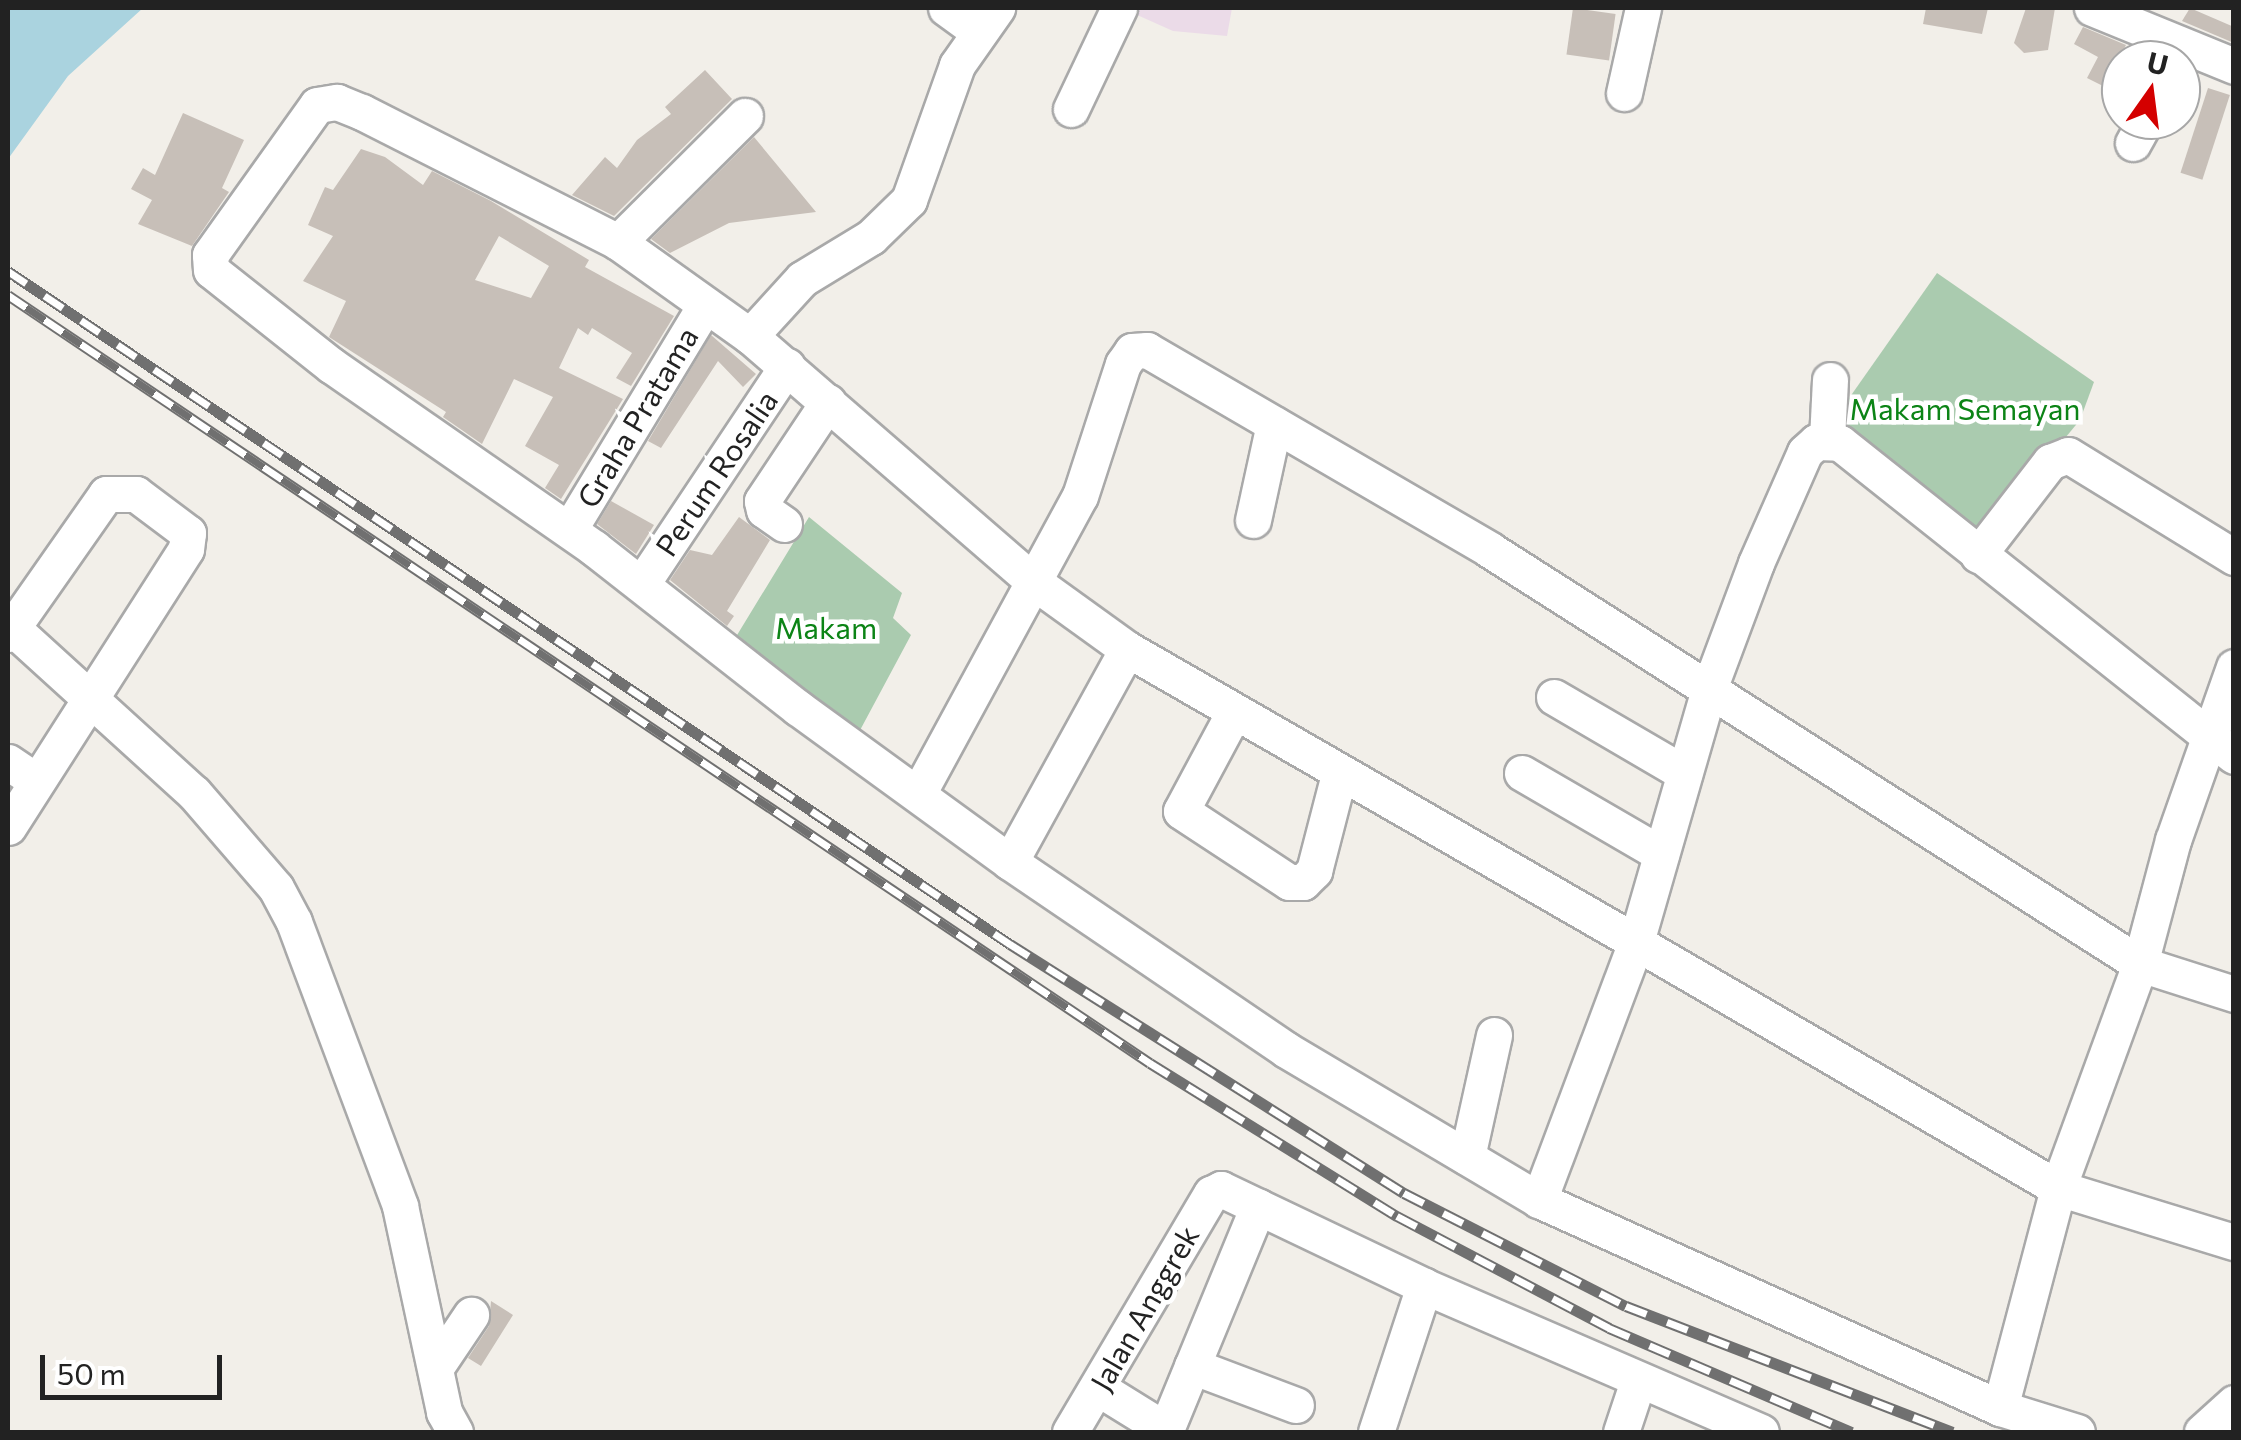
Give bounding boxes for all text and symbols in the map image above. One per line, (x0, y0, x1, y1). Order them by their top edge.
north arrow (2101, 40, 2201, 140)
text: U (2144, 44, 2172, 82)
street label: Graha Pratama (569, 320, 705, 514)
street label: Perum Rosalia (647, 383, 785, 563)
park label: Makam Semayan (1849, 390, 2081, 426)
park label: Makam (775, 609, 877, 645)
street label: Jalan Anggrek (1082, 1219, 1206, 1397)
scale bar (45, 1335, 228, 1397)
text: 50 m (57, 1354, 126, 1391)

